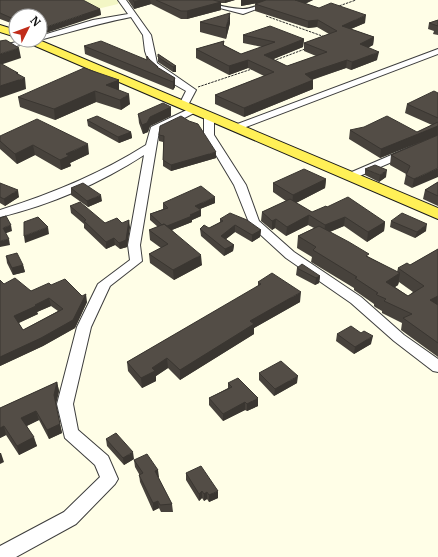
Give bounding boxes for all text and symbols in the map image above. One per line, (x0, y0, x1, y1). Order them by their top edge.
north arrow (8, 8, 48, 48)
text: N (27, 13, 44, 29)

